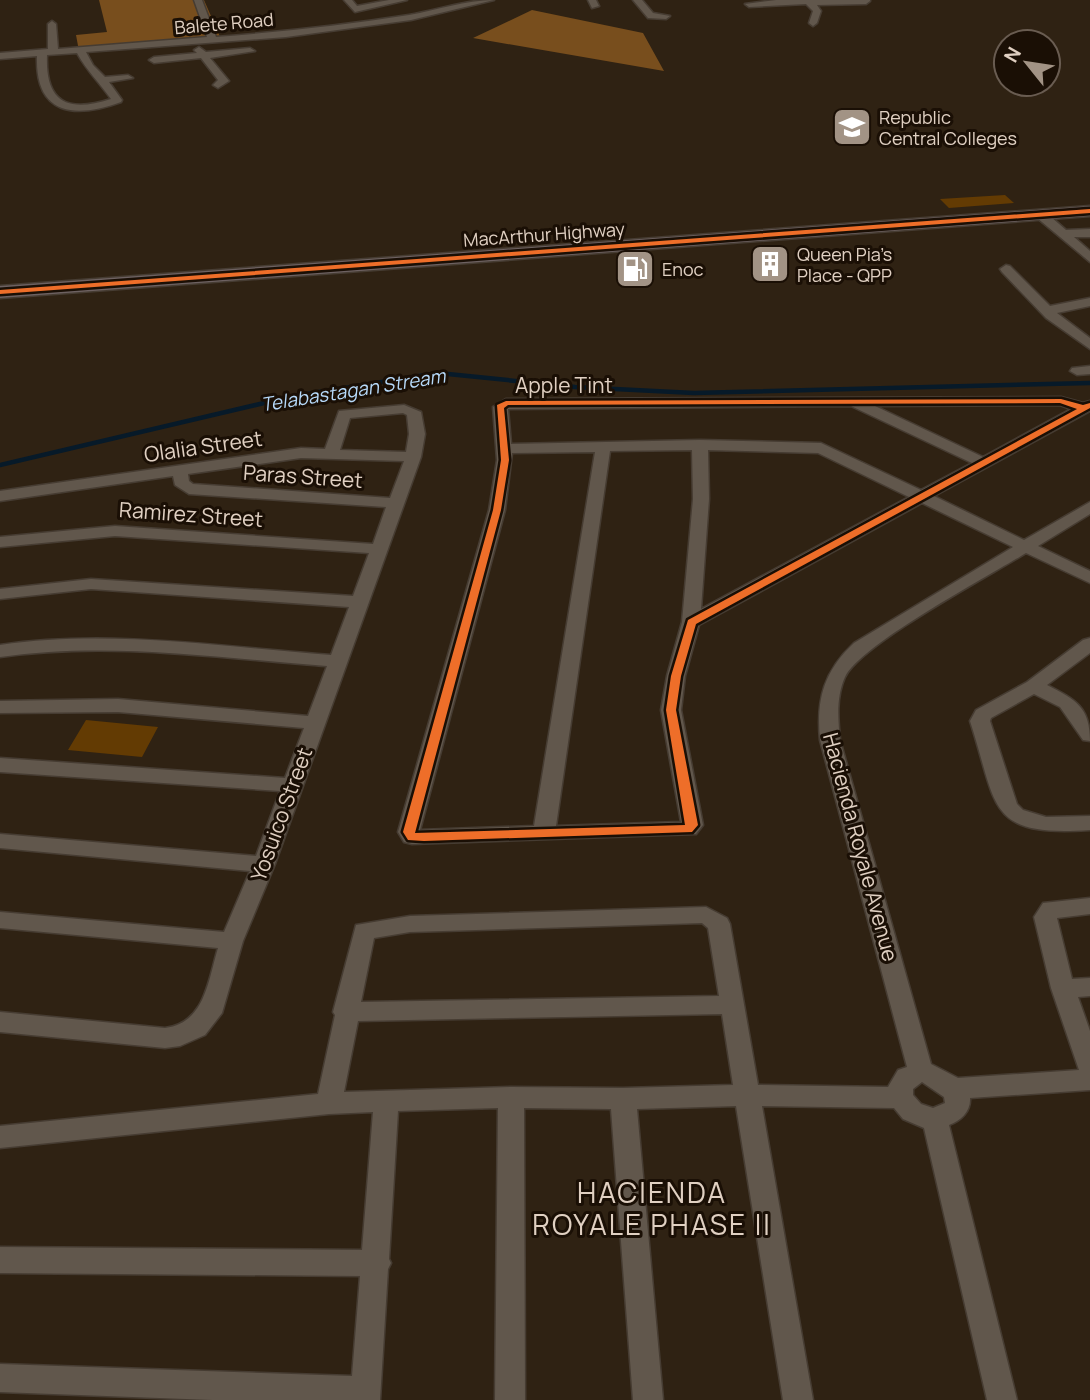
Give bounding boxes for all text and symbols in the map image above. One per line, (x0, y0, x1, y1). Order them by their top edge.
street label: Balete Road (173, 7, 275, 39)
north arrow (992, 28, 1062, 98)
text: N (998, 42, 1027, 67)
place label: Republic Central Colleges (879, 105, 1017, 150)
school or university icon: Republic Central Colleges (831, 106, 873, 148)
street label: MacArthur Highway (462, 216, 626, 252)
place label: Queen Pia’s Place - QPP (797, 242, 892, 287)
building icon: Queen Pia’s Place - QPP (749, 243, 791, 285)
fuel station icon: Enoc (614, 248, 656, 290)
place label: Enoc (662, 257, 704, 281)
water label: Telabastagan Stream (259, 362, 449, 417)
street label: Apple Tint (515, 371, 613, 399)
street label: Olalia Street (142, 424, 264, 468)
street label: Paras Street (242, 458, 364, 494)
street label: Ramirez Street (118, 495, 264, 533)
street label: Hacienda Royale Avenue (817, 730, 905, 964)
street label: Yosuico Street (244, 743, 318, 885)
district label: HACIENDA ROYALE PHASE II (532, 1173, 772, 1243)

